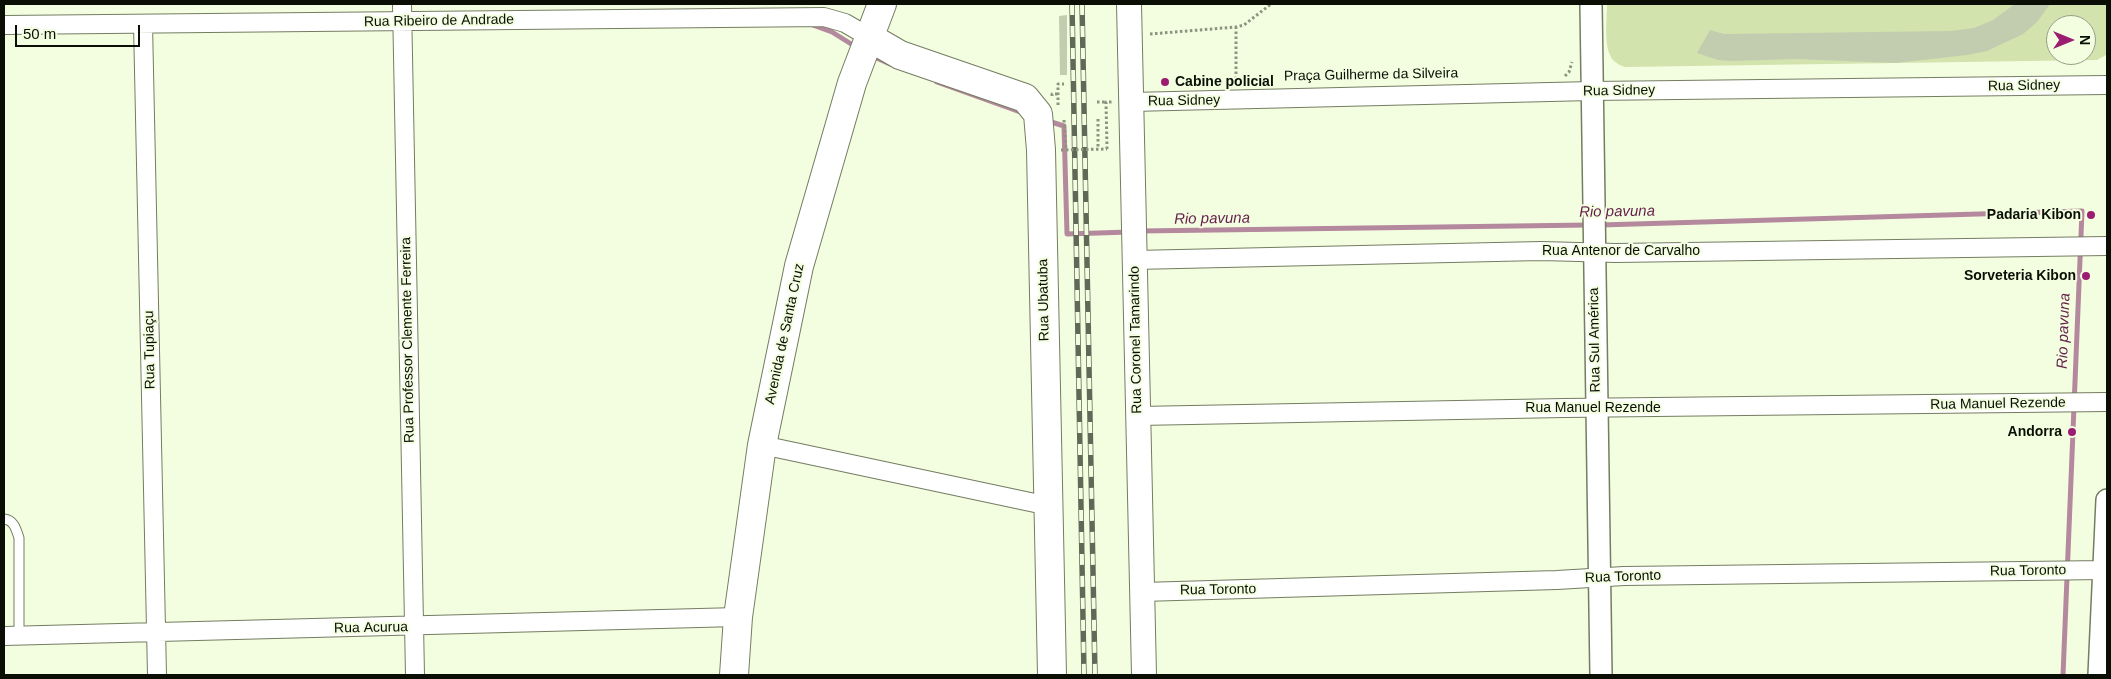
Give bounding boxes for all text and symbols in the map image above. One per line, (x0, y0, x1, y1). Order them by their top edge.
street label: Rua Ribeiro de Andrade (364, 11, 514, 31)
scale bar (18, 15, 142, 47)
north arrow (2046, 15, 2096, 65)
text: 50 m (23, 25, 56, 42)
text: N (2077, 35, 2093, 45)
street label: Praça Guilherme da Silveira (1284, 65, 1458, 85)
place label: Cabine policial (1175, 74, 1274, 90)
marker: Cabine policial (1159, 76, 1171, 88)
street label: Rua Sidney (1988, 77, 2060, 95)
street label: Rua Sidney (1583, 82, 1655, 100)
street label: Rua Sidney (1148, 92, 1220, 110)
water label: Rio pavuna (1579, 202, 1655, 222)
place label: Padaria Kibon (1987, 207, 2081, 223)
water label: Rio pavuna (1174, 209, 1250, 229)
marker: Padaria Kibon (2085, 209, 2097, 221)
street label: Rua Professor Clemente Ferreira (398, 237, 418, 443)
street label: Rua Antenor de Carvalho (1542, 243, 1700, 259)
street label: Rua Ubatuba (1035, 259, 1053, 341)
street label: Avenida de Santa Cruz (762, 262, 808, 406)
street label: Rua Coronel Tamarindo (1126, 266, 1146, 414)
place label: Sorveteria Kibon (1964, 268, 2076, 284)
marker: Sorveteria Kibon (2080, 270, 2092, 282)
street label: Rua Sul América (1586, 287, 1604, 393)
water label: Rio pavuna (2054, 293, 2074, 369)
street label: Rua Tupiaçu (141, 310, 159, 390)
street label: Rua Manuel Rezende (1930, 394, 2066, 414)
street label: Rua Manuel Rezende (1525, 400, 1661, 416)
place label: Andorra (2008, 424, 2062, 440)
marker: Andorra (2066, 426, 2078, 438)
street label: Rua Toronto (1990, 562, 2066, 580)
street label: Rua Toronto (1585, 567, 1661, 587)
street label: Rua Toronto (1180, 581, 1256, 599)
street label: Rua Acurua (334, 619, 408, 637)

